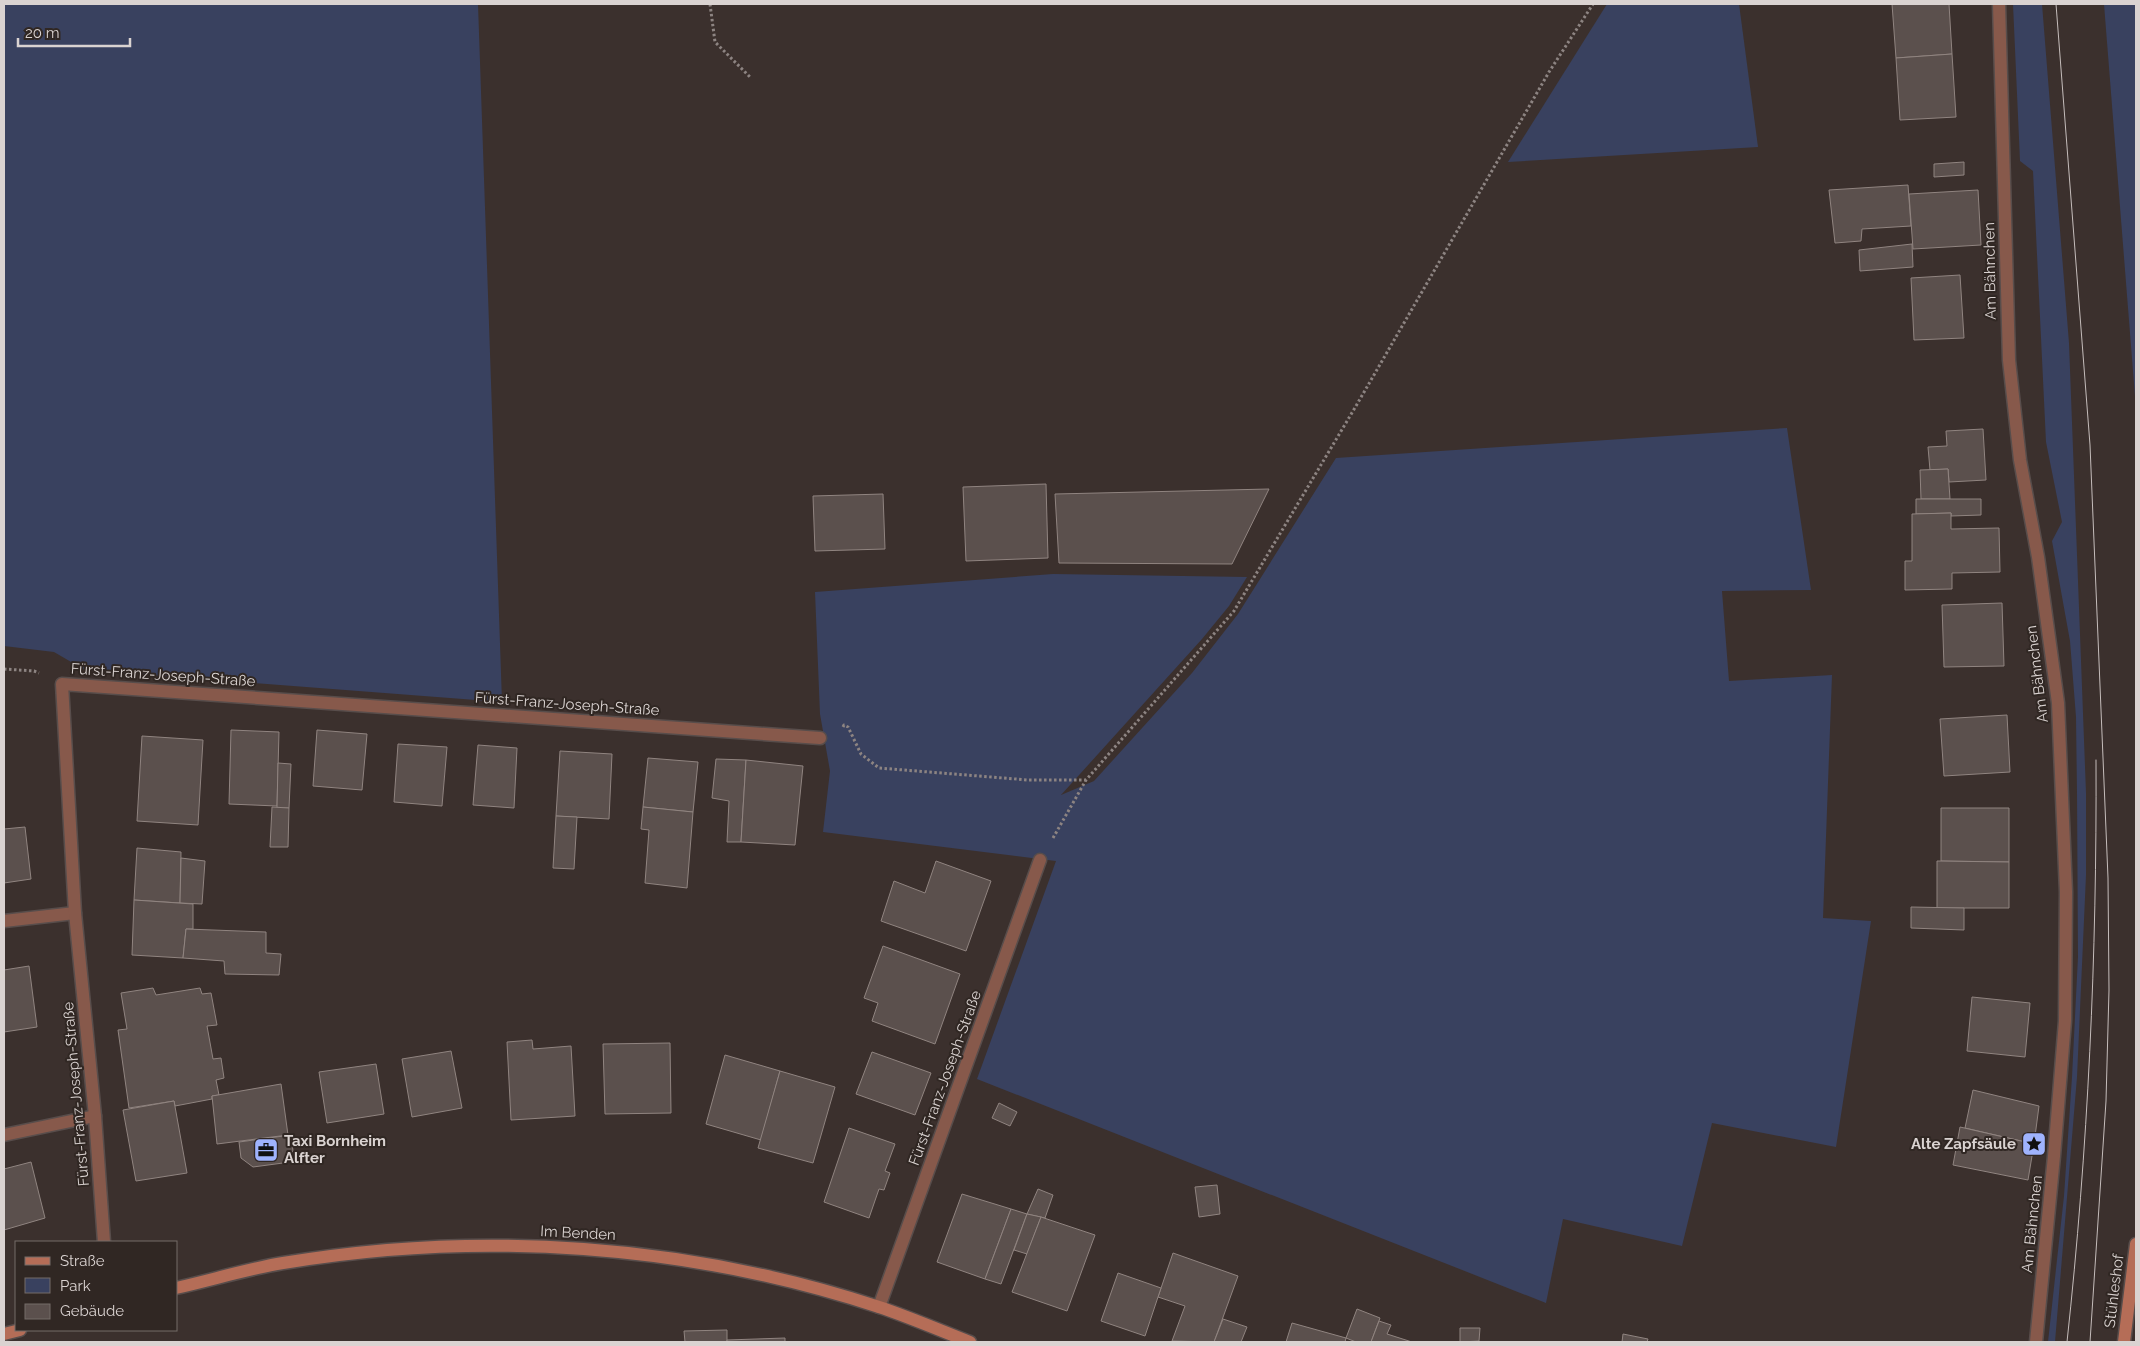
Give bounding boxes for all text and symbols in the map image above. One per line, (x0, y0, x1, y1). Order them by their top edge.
scale bar (18, 15, 130, 47)
text: 20 m (25, 24, 60, 42)
street label: Am Bähnchen (1980, 222, 2000, 320)
street label: Am Bähnchen (2022, 624, 2052, 724)
street label: Fürst-Franz-Joseph-Straße (70, 660, 256, 690)
street label: Fürst-Franz-Joseph-Straße (474, 689, 660, 719)
street label: Fürst-Franz-Joseph-Straße (905, 988, 985, 1168)
street label: Fürst-Franz-Joseph-Straße (59, 1001, 93, 1187)
place icon: Alte Zapfsäule (2021, 1131, 2047, 1157)
place label: Taxi Bornheim Alfter (284, 1132, 386, 1167)
place label: Alte Zapfsäule (1911, 1135, 2016, 1153)
office icon: Taxi Bornheim Alfter (253, 1137, 279, 1163)
street label: Am Bähnchen (2018, 1174, 2046, 1274)
street label: Im Benden (540, 1222, 616, 1244)
legend (15, 1241, 178, 1331)
text: Straße (60, 1252, 105, 1270)
street label: Stühleshof (2101, 1252, 2128, 1329)
text: Park (60, 1277, 91, 1295)
text: Gebäude (60, 1302, 124, 1320)

